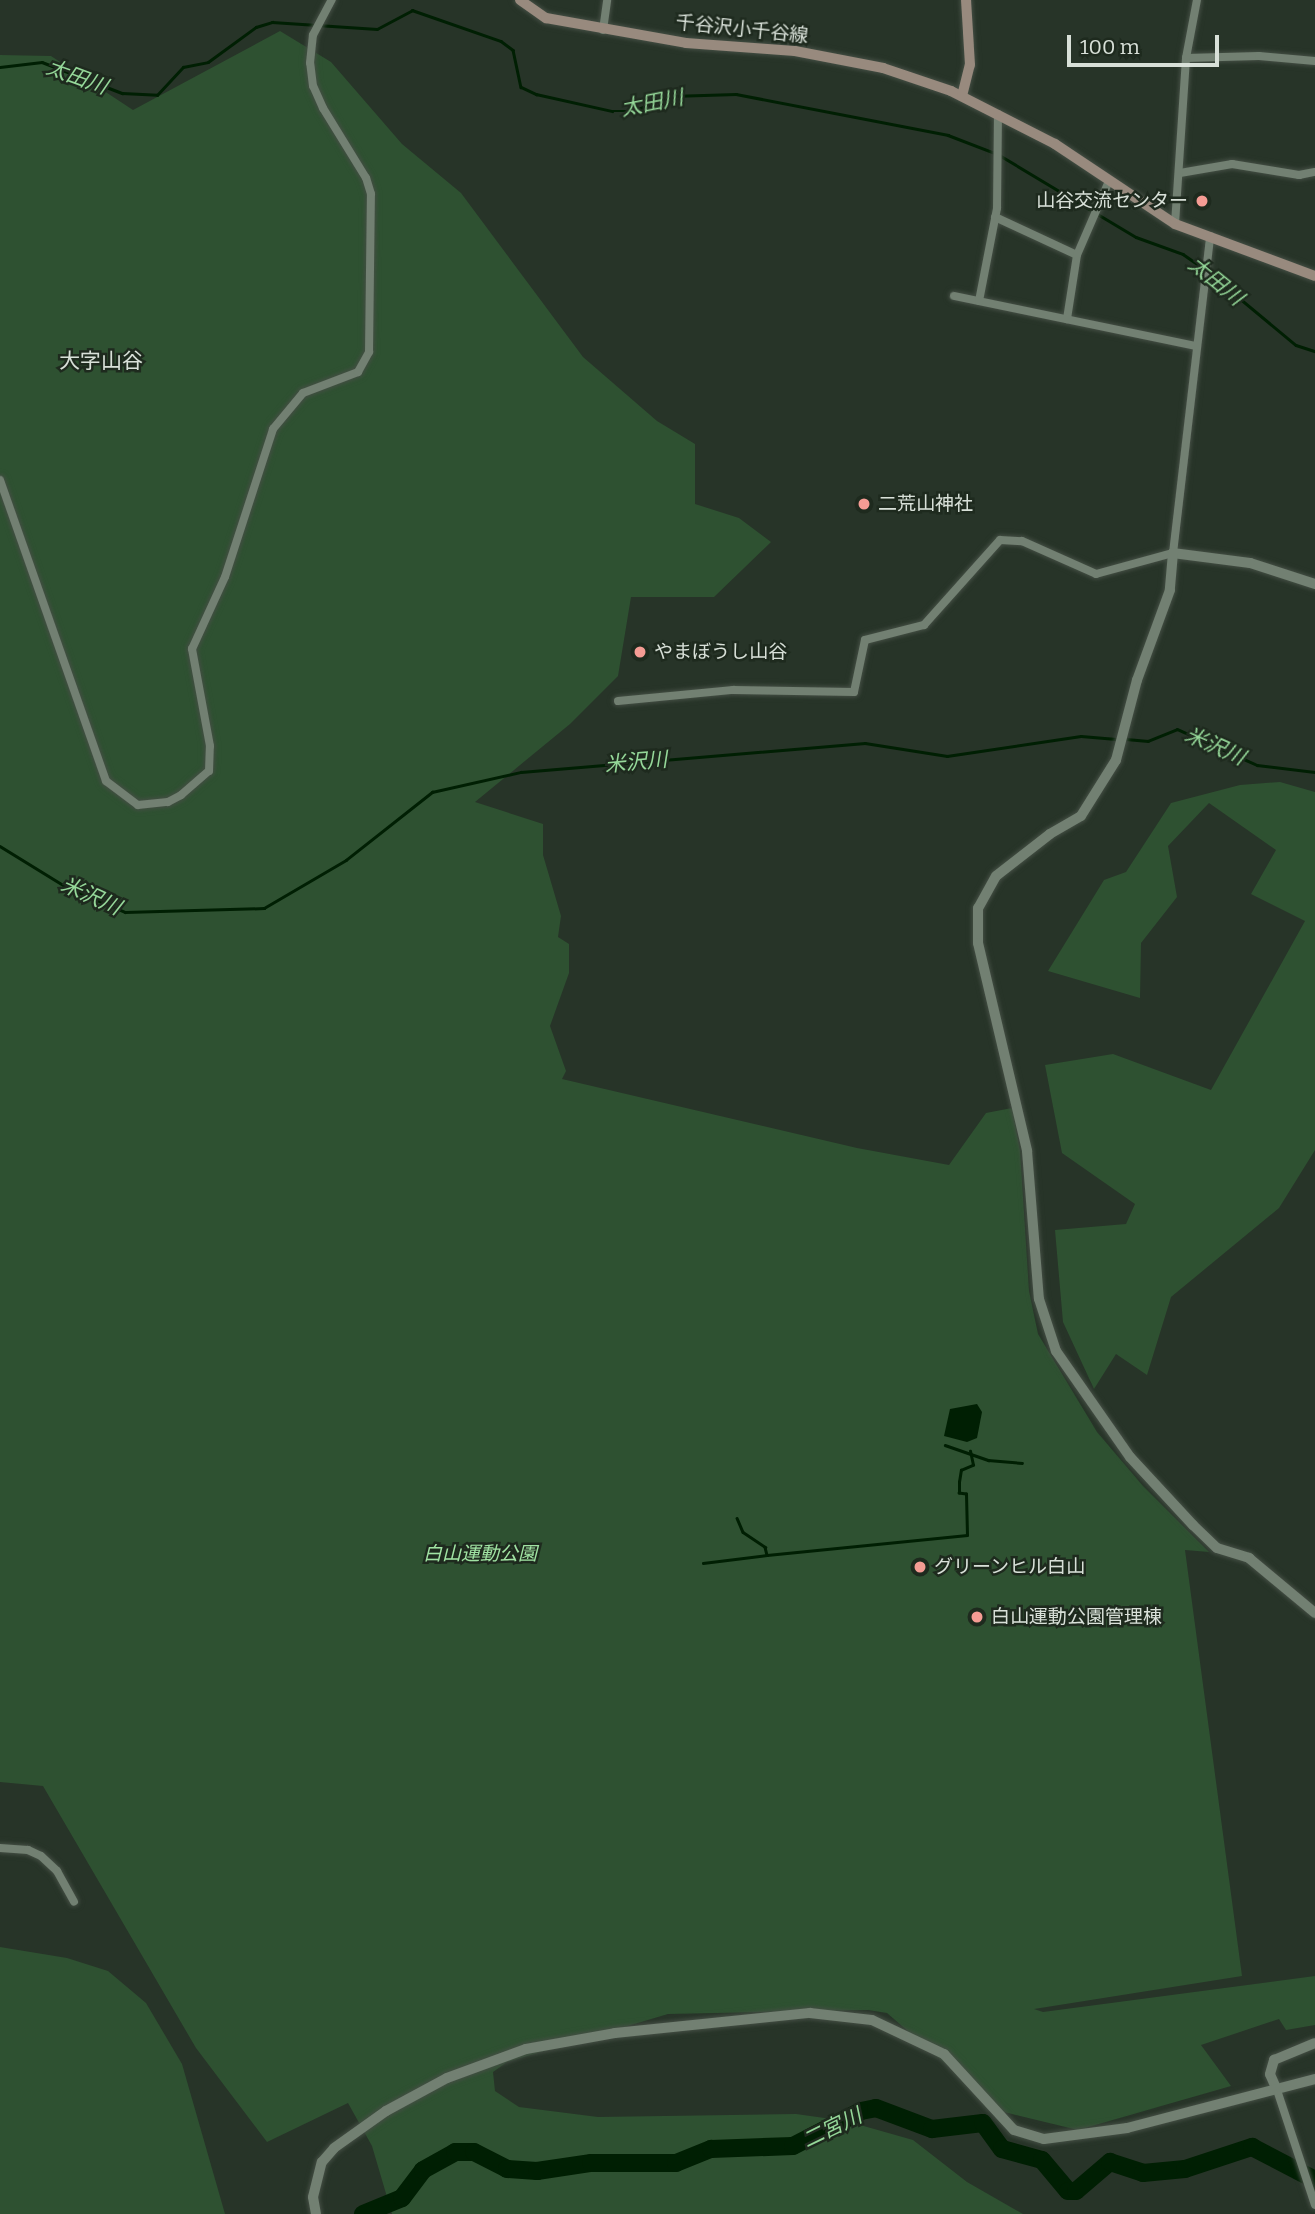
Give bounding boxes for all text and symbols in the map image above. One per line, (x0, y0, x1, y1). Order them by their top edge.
street label: 千谷沢小千谷線 (675, 11, 809, 47)
scale bar (1070, 21, 1222, 65)
text: 100 m (1080, 34, 1140, 60)
water label: 太田川 (43, 54, 111, 100)
water label: 太田川 (619, 85, 685, 121)
place label: 山谷交流センター (1036, 190, 1188, 212)
marker: 山谷交流センター (1194, 193, 1210, 209)
water label: 太田川 (1184, 251, 1248, 311)
district label: 大字山谷 (59, 348, 143, 374)
place label: 二荒山神社 (878, 493, 973, 515)
marker: 二荒山神社 (856, 496, 872, 512)
place label: やまぼうし山谷 (654, 641, 787, 663)
marker: やまぼうし山谷 (632, 644, 648, 660)
water label: 米沢川 (1181, 722, 1249, 770)
water label: 米沢川 (604, 747, 668, 777)
water label: 米沢川 (57, 872, 125, 920)
park label: 白山運動公園 (423, 1543, 537, 1565)
place label: グリーンヒル白山 (934, 1556, 1086, 1578)
marker: グリーンヒル白山 (912, 1559, 928, 1575)
place label: 白山運動公園管理棟 (991, 1606, 1162, 1628)
marker: 白山運動公園管理棟 (969, 1609, 985, 1625)
water label: 二宮川 (798, 2103, 866, 2153)

